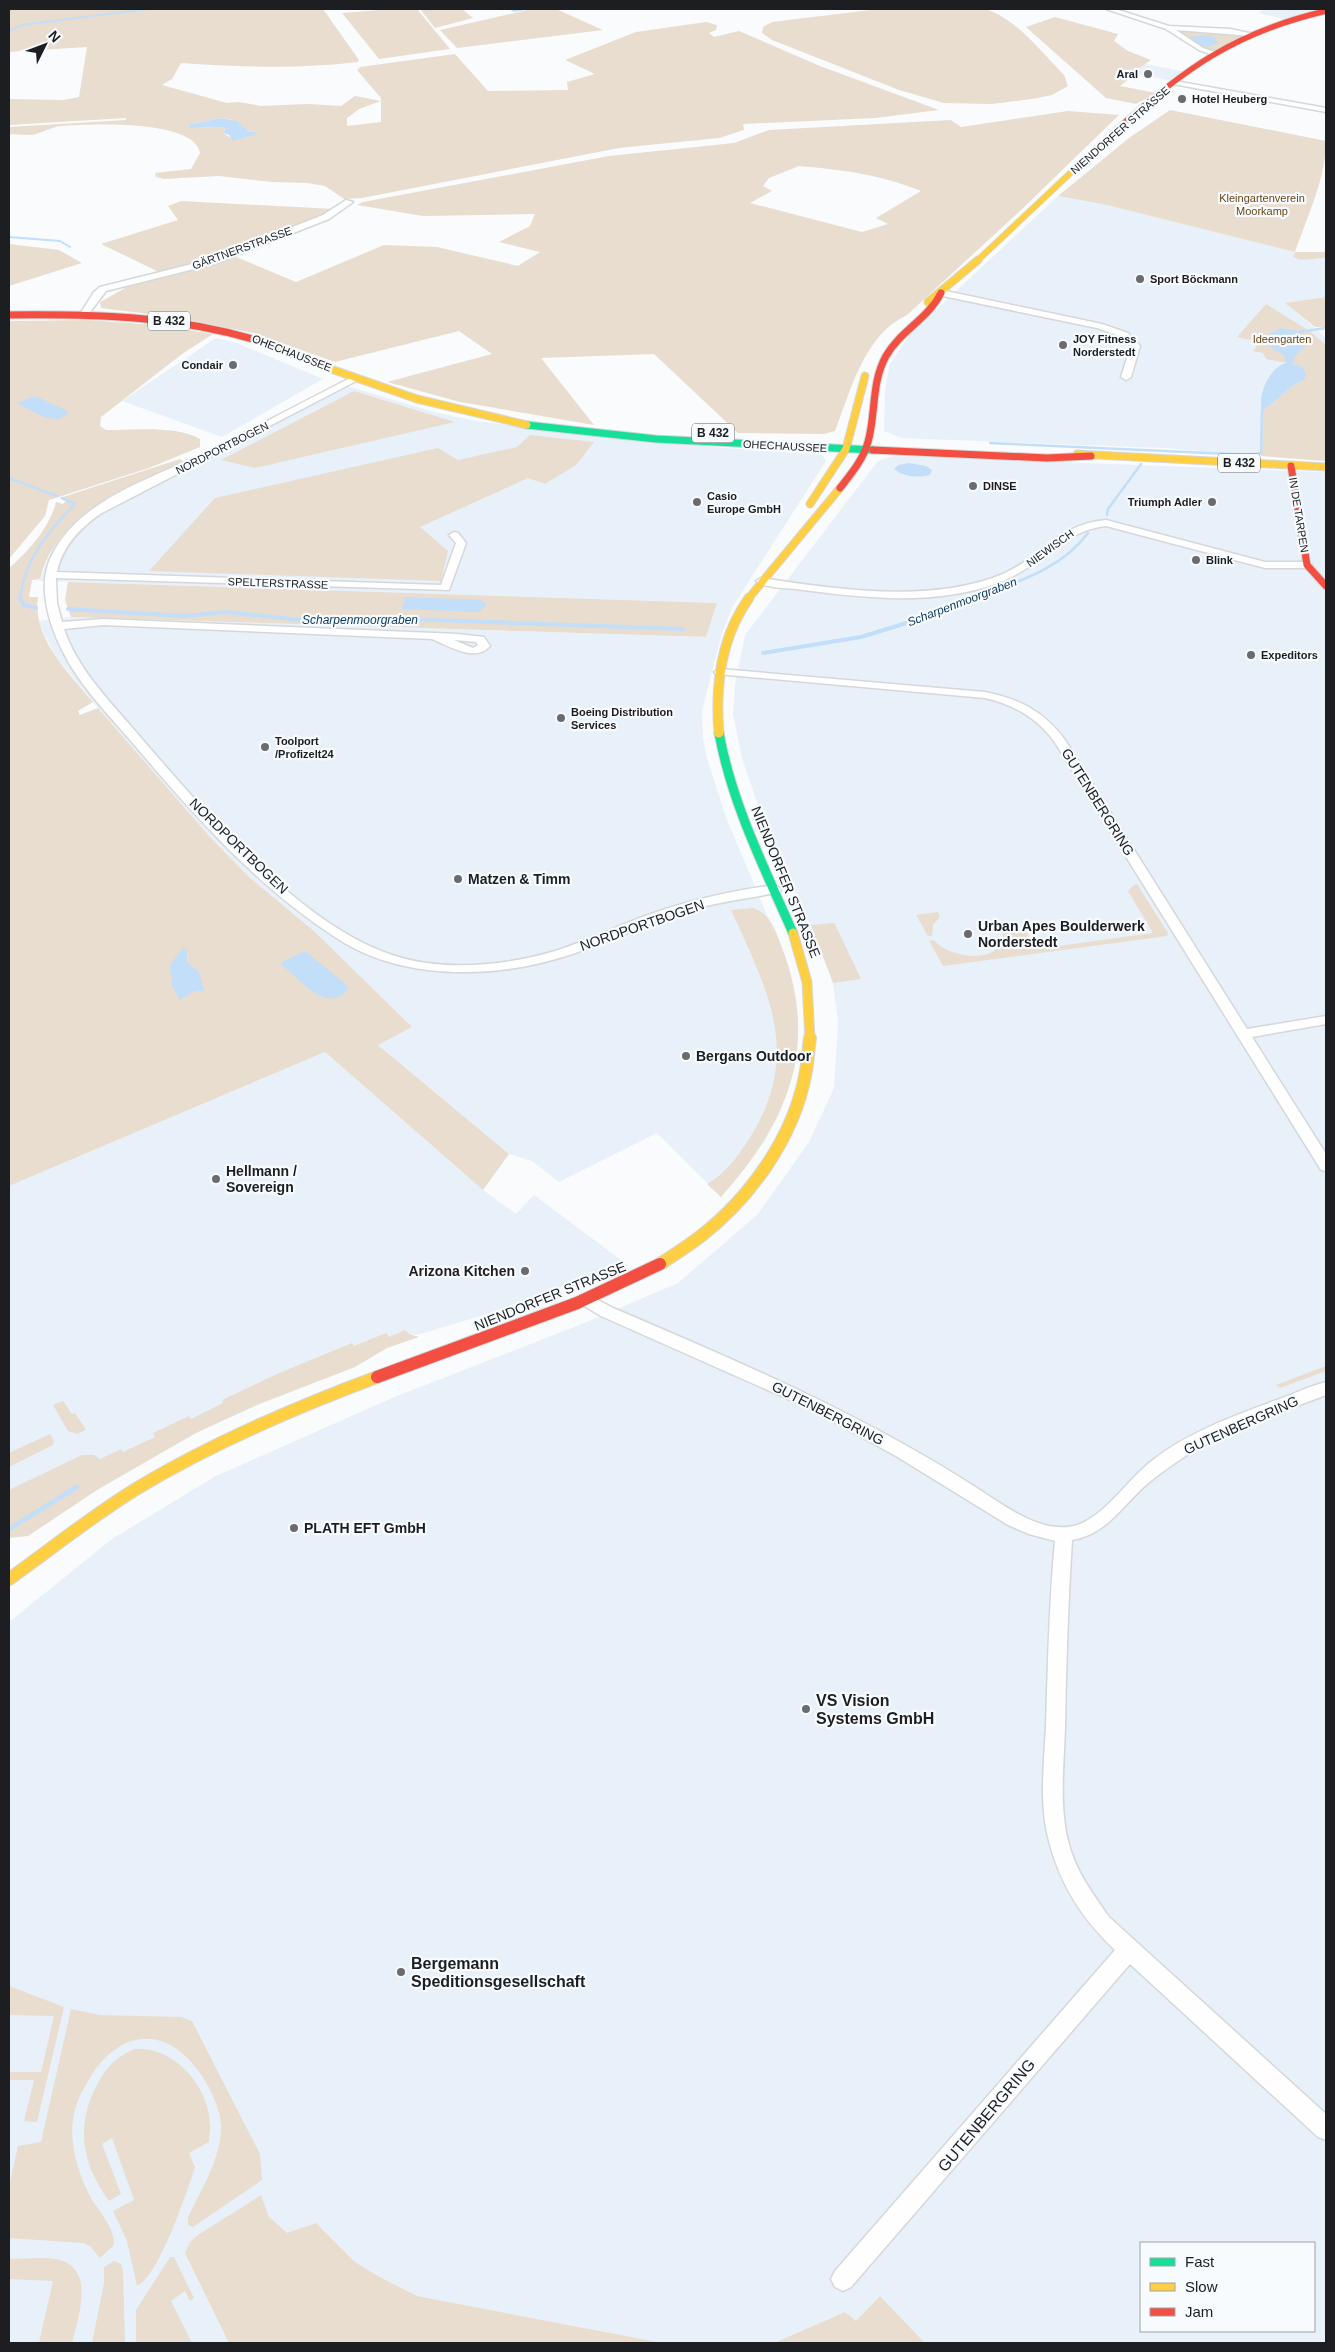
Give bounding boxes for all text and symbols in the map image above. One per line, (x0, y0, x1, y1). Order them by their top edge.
north arrow (20, 20, 70, 70)
text: N (45, 27, 64, 45)
place label: Aral (1117, 68, 1138, 80)
marker: Aral (1142, 68, 1154, 80)
street label: NIENDORFER STRASSE (1068, 84, 1172, 176)
marker: Hotel Heuberg (1176, 93, 1188, 105)
place label: Hotel Heuberg (1192, 93, 1267, 105)
park label: Kleingartenverein Moorkamp (1219, 192, 1305, 217)
street label: GÄRTNERSTRASSE (191, 224, 293, 272)
marker: Sport Böckmann (1134, 273, 1146, 285)
place label: Sport Böckmann (1150, 273, 1238, 285)
road number: B 432 (148, 312, 190, 331)
street label: OHECHAUSSEE (250, 332, 334, 374)
place label: JOY Fitness Norderstedt (1073, 333, 1136, 358)
park label: Ideengarten (1253, 333, 1311, 345)
marker: JOY Fitness Norderstedt (1057, 339, 1069, 351)
place label: Condair (181, 359, 224, 371)
marker: Condair (227, 359, 239, 371)
street label: NORDPORTBOGEN (174, 419, 270, 477)
road number: B 432 (692, 423, 734, 442)
street label: OHECHAUSSEE (743, 438, 827, 454)
road number: B 432 (1218, 453, 1260, 472)
street label: IN DE TARPEN (1287, 477, 1311, 554)
marker: DINSE (967, 480, 979, 492)
place label: DINSE (983, 480, 1017, 492)
place label: Casio Europe GmbH (707, 490, 781, 515)
marker: Casio Europe GmbH (691, 496, 703, 508)
place label: Triumph Adler (1128, 496, 1203, 508)
marker: Triumph Adler (1206, 496, 1218, 508)
street label: NIEWISCH (1024, 527, 1076, 569)
marker: Blink (1190, 554, 1202, 566)
place label: Blink (1206, 554, 1234, 566)
street label: SPELTERSTRASSE (227, 575, 329, 591)
water label: Scharpenmoorgraben (905, 575, 1019, 629)
water label: Scharpenmoorgraben (302, 613, 418, 627)
marker: Expeditors (1245, 649, 1257, 661)
place label: Expeditors (1261, 649, 1318, 661)
place label: Boeing Distribution Services (571, 706, 673, 731)
marker: Boeing Distribution Services (555, 712, 567, 724)
place label: Toolport /Profizelt24 (275, 735, 335, 760)
marker: Toolport /Profizelt24 (259, 741, 271, 753)
street label: GUTENBERGRING (1058, 745, 1138, 859)
street label: NORDPORTBOGEN (187, 795, 291, 897)
street label: NIENDORFER STRASSE (748, 804, 824, 960)
place label: Matzen & Timm (468, 871, 570, 887)
marker: Matzen & Timm (452, 873, 464, 885)
street label: NORDPORTBOGEN (578, 896, 706, 954)
place label: Urban Apes Boulderwerk Norderstedt (978, 918, 1145, 950)
marker: Urban Apes Boulderwerk Norderstedt (962, 928, 974, 940)
place label: Bergans Outdoor (696, 1048, 812, 1064)
marker: Bergans Outdoor (680, 1050, 692, 1062)
place label: Hellmann / Sovereign (226, 1163, 297, 1195)
marker: Hellmann / Sovereign (210, 1173, 222, 1185)
street label: NIENDORFER STRASSE (472, 1258, 628, 1334)
place label: Arizona Kitchen (408, 1263, 515, 1279)
marker: Arizona Kitchen (519, 1265, 531, 1277)
street label: GUTENBERGRING (769, 1378, 887, 1448)
street label: GUTENBERGRING (1181, 1393, 1301, 1457)
place label: PLATH EFT GmbH (304, 1520, 426, 1536)
marker: PLATH EFT GmbH (288, 1522, 300, 1534)
place label: VS Vision Systems GmbH (816, 1692, 934, 1727)
marker: VS Vision Systems GmbH (800, 1703, 812, 1715)
place label: Bergemann Speditionsgesellschaft (411, 1955, 586, 1990)
marker: Bergemann Speditionsgesellschaft (395, 1966, 407, 1978)
street label: GUTENBERGRING (934, 2056, 1038, 2175)
legend (1140, 2242, 1315, 2332)
text: Fast (1185, 2253, 1215, 2270)
text: Slow (1185, 2278, 1218, 2295)
text: Jam (1185, 2303, 1213, 2320)

